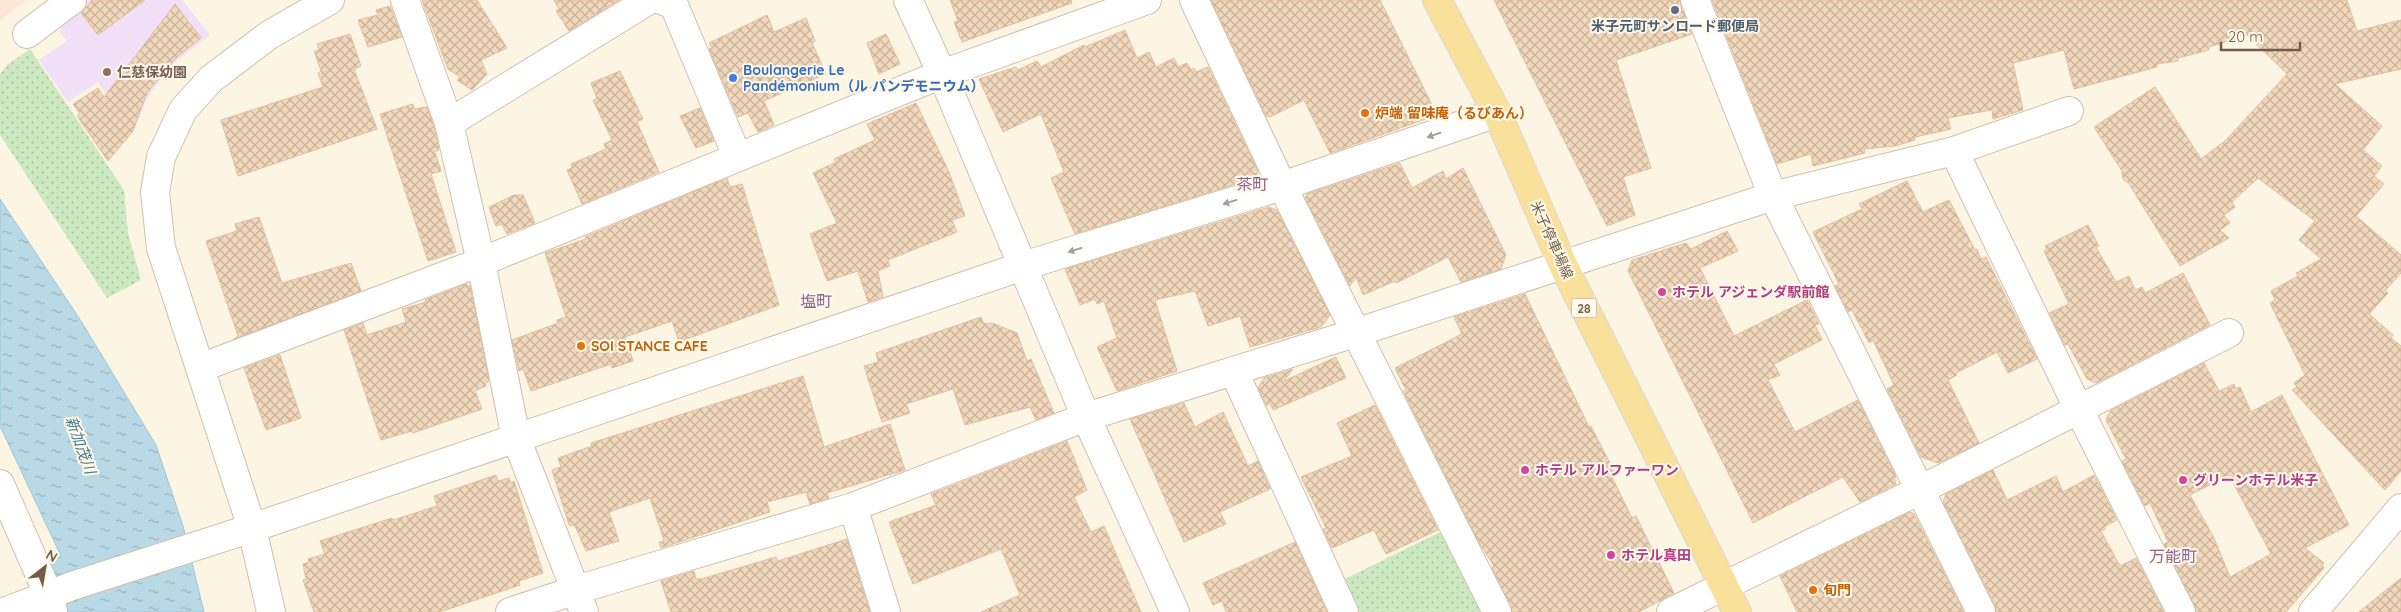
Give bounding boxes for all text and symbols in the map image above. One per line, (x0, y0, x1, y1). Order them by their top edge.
marker: 米子元町サンロード郵便局 (1669, 4, 1681, 16)
place label: 米子元町サンロード郵便局 (1591, 17, 1759, 35)
scale bar (2221, 20, 2300, 52)
text: 20 m (2228, 27, 2263, 46)
place label: Boulangerie Le Pandémonium（ル パンデモニウム） (743, 61, 985, 95)
place label: 仁慈保幼園 (117, 63, 187, 81)
marker: 仁慈保幼園 (101, 66, 113, 78)
marker: Boulangerie Le Pandémonium（ル パンデモニウム） (727, 72, 739, 84)
place label: 炉端 留味庵（るびあん） (1375, 104, 1533, 122)
marker: 炉端 留味庵（るびあん） (1359, 107, 1371, 119)
one-way arrow (1427, 131, 1442, 139)
district label: 茶町 (1236, 174, 1268, 194)
street label: 米子停車場線 (1527, 198, 1577, 282)
one-way arrow (1223, 199, 1238, 207)
one-way arrow (1067, 247, 1082, 255)
place label: ホテル アジェンダ駅前館 (1672, 283, 1829, 301)
marker: ホテル アジェンダ駅前館 (1656, 286, 1668, 298)
district label: 塩町 (800, 291, 832, 311)
road number: 28 (1572, 298, 1596, 318)
place label: SOI STANCE CAFE (591, 337, 708, 355)
marker: SOI STANCE CAFE (575, 340, 587, 352)
water label: 新加茂川 (62, 414, 101, 478)
place label: ホテル アルファーワン (1535, 461, 1679, 479)
marker: ホテル アルファーワン (1519, 464, 1531, 476)
place label: グリーンホテル米子 (2193, 471, 2318, 489)
marker: グリーンホテル米子 (2177, 474, 2189, 486)
north arrow (20, 542, 70, 592)
text: N (43, 545, 61, 566)
place label: ホテル真田 (1621, 546, 1691, 564)
district label: 万能町 (2149, 546, 2197, 566)
marker: ホテル真田 (1605, 549, 1617, 561)
place label: 旬門 (1823, 581, 1851, 599)
marker: 旬門 (1807, 584, 1819, 596)

